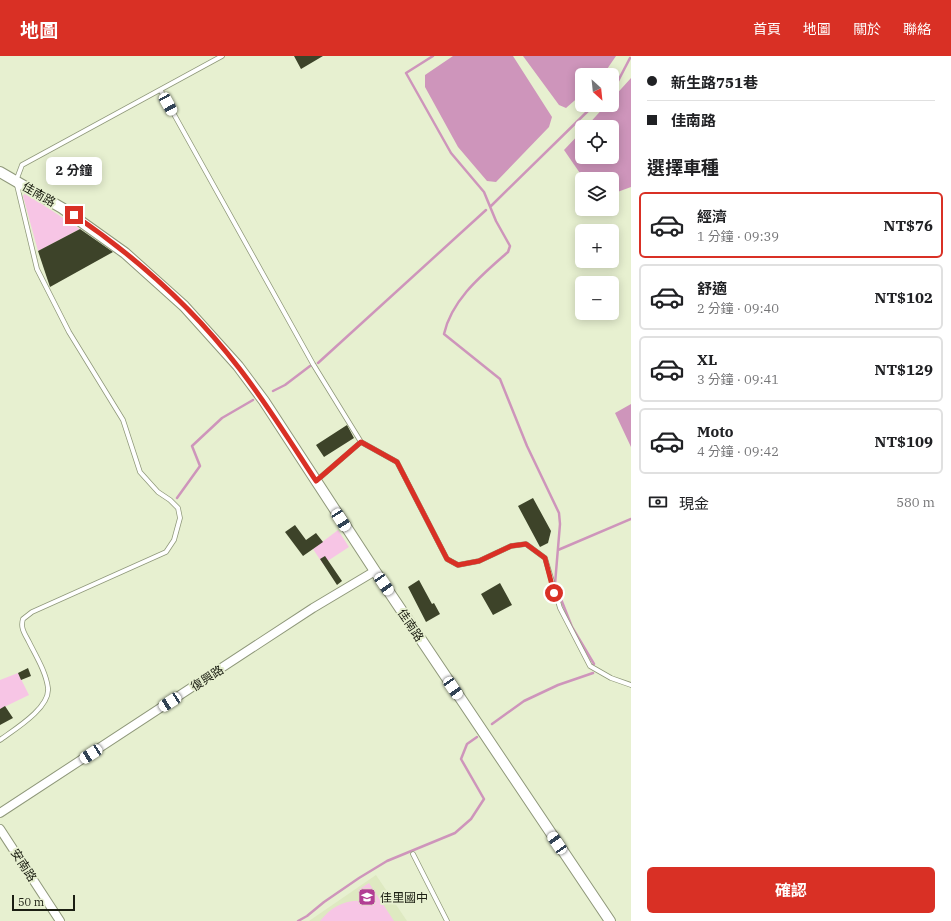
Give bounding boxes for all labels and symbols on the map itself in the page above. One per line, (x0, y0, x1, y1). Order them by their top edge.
north arrow (575, 68, 619, 112)
car (157, 91, 179, 117)
callout: 2 分鐘 (46, 157, 102, 185)
street label: 佳南路 (20, 179, 58, 209)
route end (65, 206, 83, 224)
car (329, 507, 353, 533)
car (372, 571, 396, 597)
route start (545, 584, 563, 602)
street label: 佳南路 (395, 606, 427, 644)
street label: 復興路 (188, 662, 226, 694)
car (441, 675, 465, 701)
car (157, 690, 183, 714)
car (78, 742, 104, 766)
car (545, 830, 569, 856)
street label: 安南路 (8, 846, 40, 884)
school or university icon: 佳里國中 (357, 887, 377, 907)
place label: 佳里國中 (380, 890, 428, 905)
scale bar (12, 893, 75, 912)

